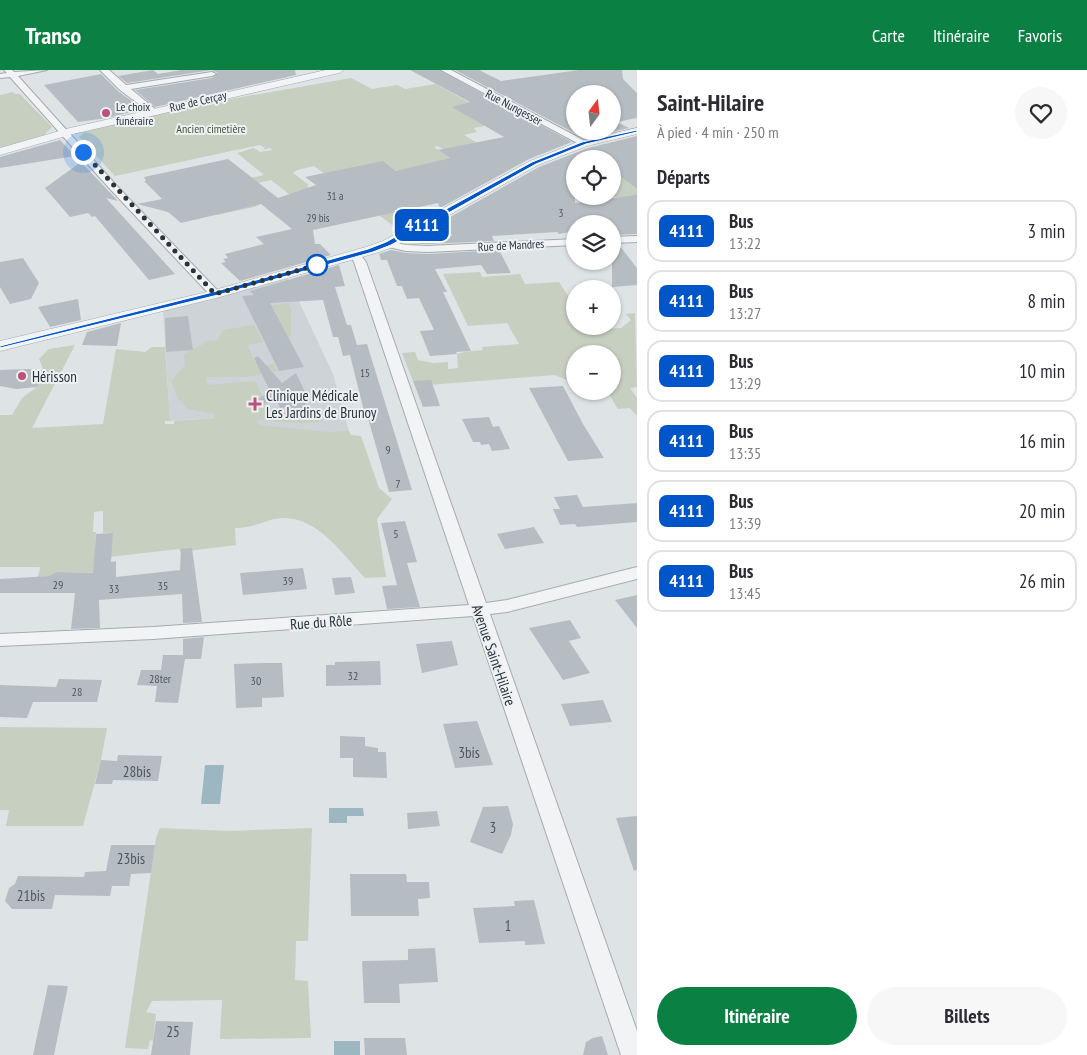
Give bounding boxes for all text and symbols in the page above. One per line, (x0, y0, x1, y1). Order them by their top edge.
text: Transo (25, 20, 81, 51)
text: Carte (872, 24, 905, 47)
text: Itinéraire (933, 24, 990, 47)
text: Favoris (1018, 24, 1062, 47)
north arrow (566, 85, 621, 140)
map controls (566, 85, 621, 400)
street label: Rue Nungesser (483, 86, 545, 128)
street label: Rue de Cerçay (168, 87, 228, 115)
text: Saint-Hilaire (657, 87, 764, 118)
button: heart (1015, 87, 1067, 139)
place label: Le choix funéraire (116, 99, 153, 128)
marker: Le choix funéraire (100, 107, 112, 119)
park label: Ancien cimetière (176, 121, 246, 136)
text: À pied · 4 min · 250 m (657, 122, 779, 142)
your location (71, 140, 96, 165)
button: locate (566, 150, 621, 205)
text: Départs (657, 165, 710, 189)
house number: 31 a (327, 189, 343, 203)
house number: 3 (559, 206, 564, 220)
line badge: 4111 (387, 209, 457, 241)
text: Bus (729, 209, 753, 233)
house number: 29 bis (306, 211, 330, 225)
text: 4111 (405, 213, 439, 236)
button: layers (566, 215, 621, 270)
text: 4111 (669, 219, 704, 242)
text: 3 min (1028, 219, 1065, 243)
text: 13:22 (729, 233, 761, 253)
street label: Rue de Mandres (477, 236, 545, 254)
unlabelled marker (306, 254, 328, 276)
text: Bus (729, 279, 753, 303)
button: + (566, 280, 621, 335)
text: 4111 (669, 289, 704, 312)
text: 8 min (1028, 289, 1065, 313)
text: 13:27 (729, 303, 761, 323)
button: − (566, 345, 621, 400)
text: Bus (729, 349, 753, 373)
text: 4111 (669, 359, 704, 382)
text: 10 min (1019, 359, 1065, 383)
house number: 15 (360, 366, 370, 380)
place label: Hérisson (32, 367, 77, 386)
marker: Hérisson (16, 370, 28, 382)
text: 13:29 (729, 373, 761, 393)
place label: Clinique Médicale Les Jardins de Brunoy (266, 386, 377, 422)
marker: Clinique Médicale Les Jardins de Brunoy (248, 397, 262, 411)
text: Bus (729, 419, 753, 443)
text: 4111 (669, 429, 704, 452)
text: 16 min (1019, 429, 1065, 453)
house number: 9 (385, 442, 391, 457)
text: 13:35 (729, 443, 761, 463)
house number: 7 (395, 476, 401, 491)
text: Bus (729, 489, 753, 513)
text: 4111 (669, 499, 704, 522)
text: 20 min (1019, 499, 1065, 523)
text: 13:39 (729, 513, 761, 533)
house number: 5 (393, 526, 399, 541)
text: Bus (729, 559, 753, 583)
text: 4111 (669, 569, 704, 592)
text: 26 min (1019, 569, 1065, 593)
house number: 39 (283, 573, 293, 588)
house number: 29 (53, 577, 63, 592)
house number: 35 (158, 578, 168, 593)
house number: 33 (109, 581, 119, 596)
text: 13:45 (729, 583, 761, 603)
street label: Avenue Saint-Hilaire (468, 602, 520, 708)
street label: Rue du Rôle (289, 610, 353, 634)
house number: 32 (348, 668, 358, 683)
house number: 28ter (149, 671, 172, 686)
house number: 30 (251, 673, 261, 688)
house number: 28 (72, 684, 82, 699)
house number: 3bis (458, 743, 480, 762)
house number: 28bis (123, 762, 151, 781)
house number: 3 (490, 818, 496, 837)
house number: 23bis (117, 849, 145, 868)
house number: 21bis (17, 886, 45, 905)
house number: 1 (505, 916, 511, 935)
button: Itinéraire (657, 987, 857, 1045)
button: Billets (867, 987, 1067, 1045)
house number: 25 (166, 1022, 180, 1041)

